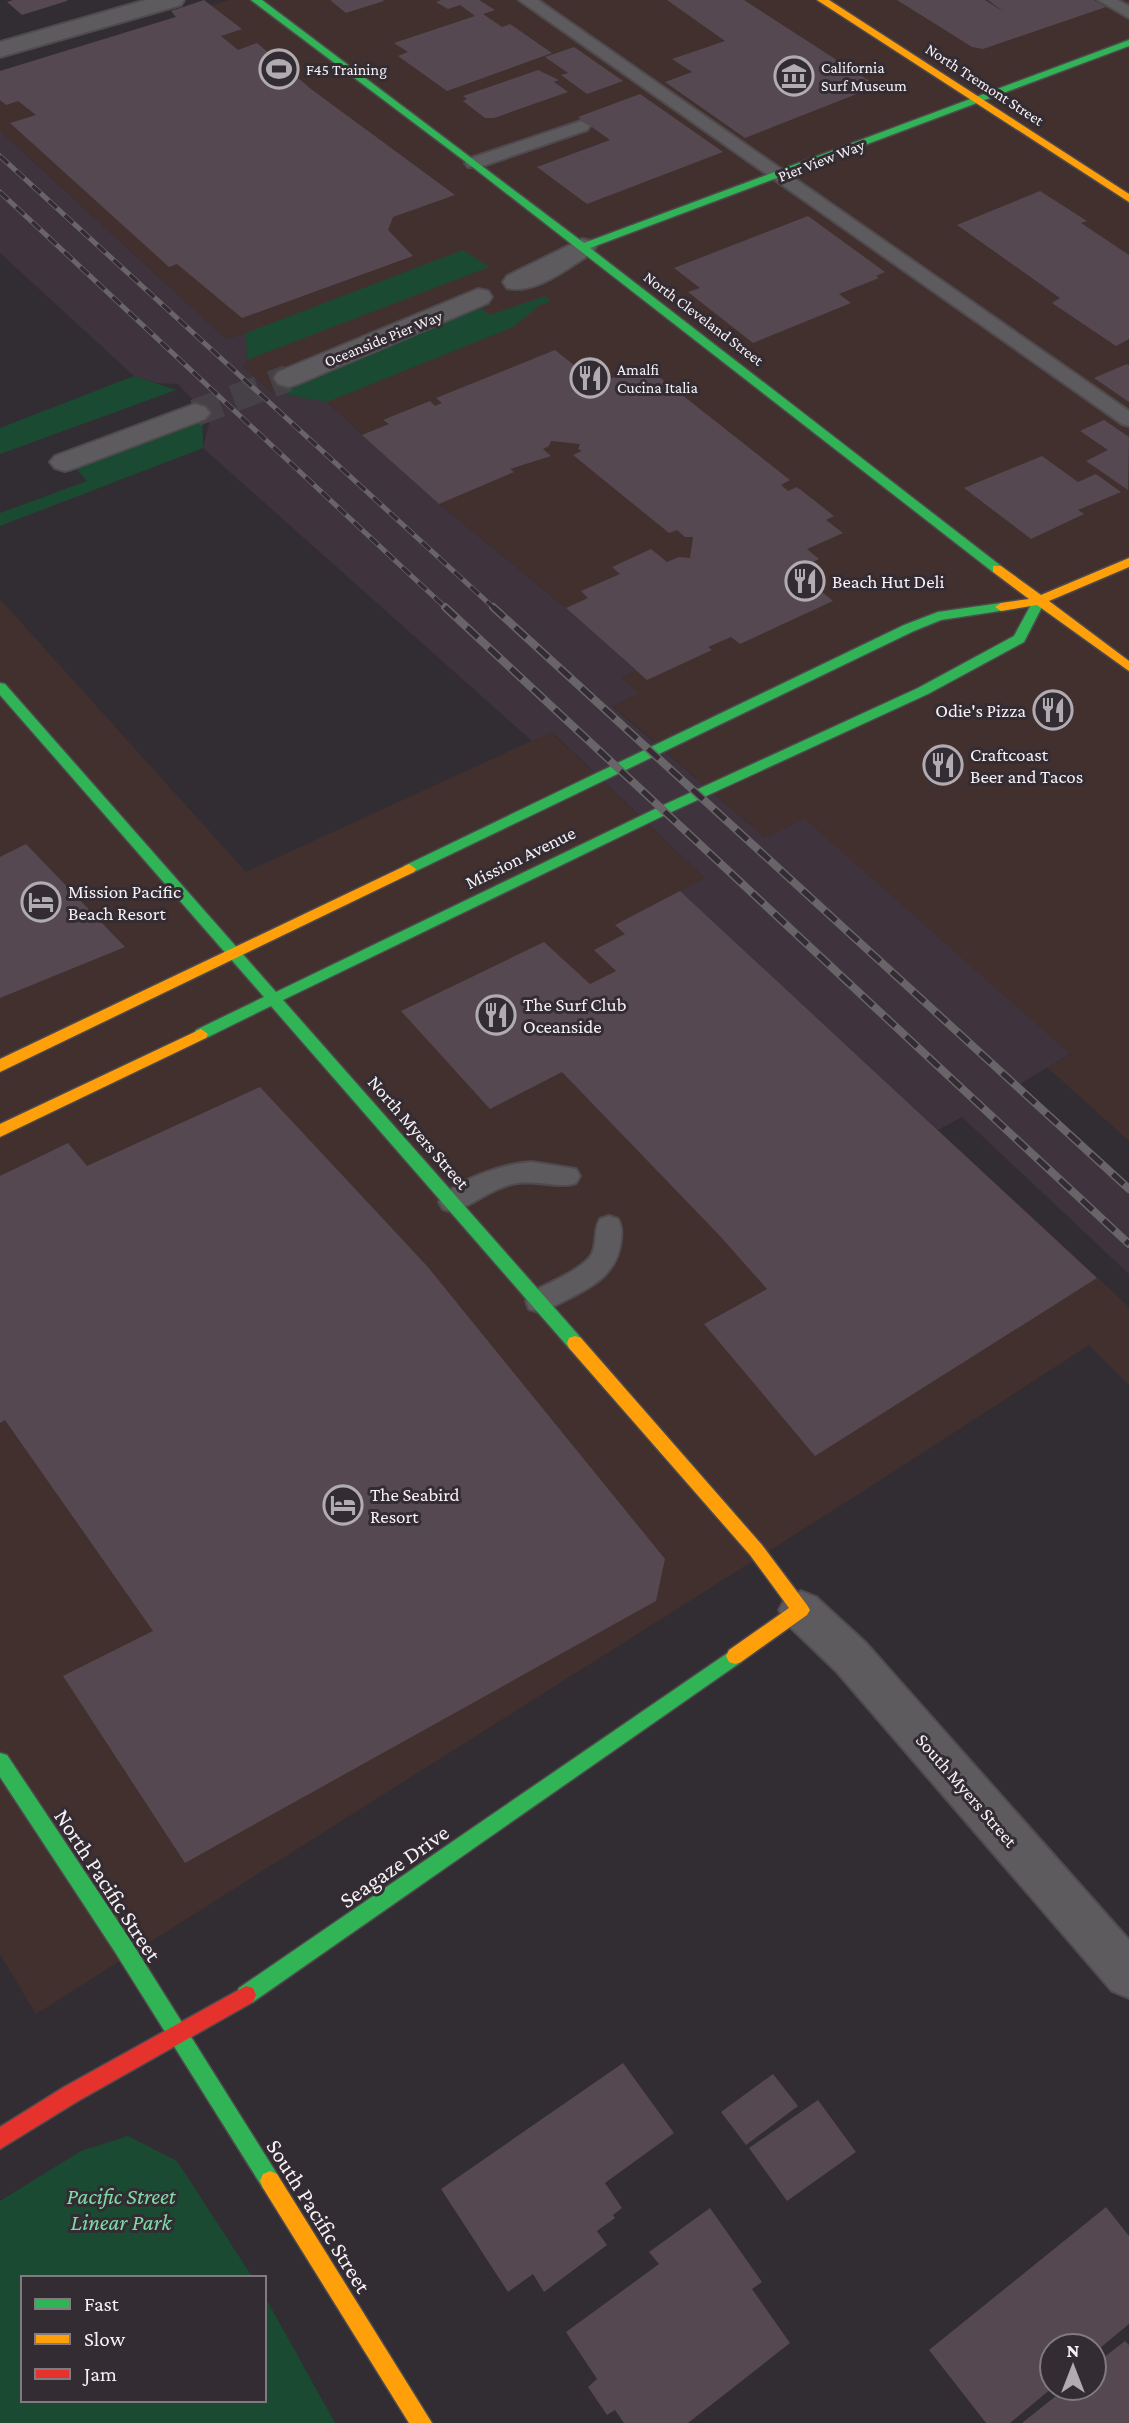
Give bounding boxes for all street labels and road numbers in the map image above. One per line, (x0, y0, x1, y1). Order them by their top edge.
street label: North Tremont Street (923, 40, 1047, 129)
street label: Pier View Way (775, 136, 868, 186)
street label: North Cleveland Street (641, 268, 767, 369)
street label: Oceanside Pier Way (322, 307, 446, 371)
street label: Mission Avenue (462, 822, 579, 893)
street label: North Myers Street (364, 1071, 474, 1194)
street label: South Myers Street (912, 1729, 1022, 1852)
street label: North Pacific Street (49, 1804, 167, 1966)
street label: Seagaze Drive (334, 1819, 454, 1913)
street label: South Pacific Street (261, 2134, 377, 2298)

